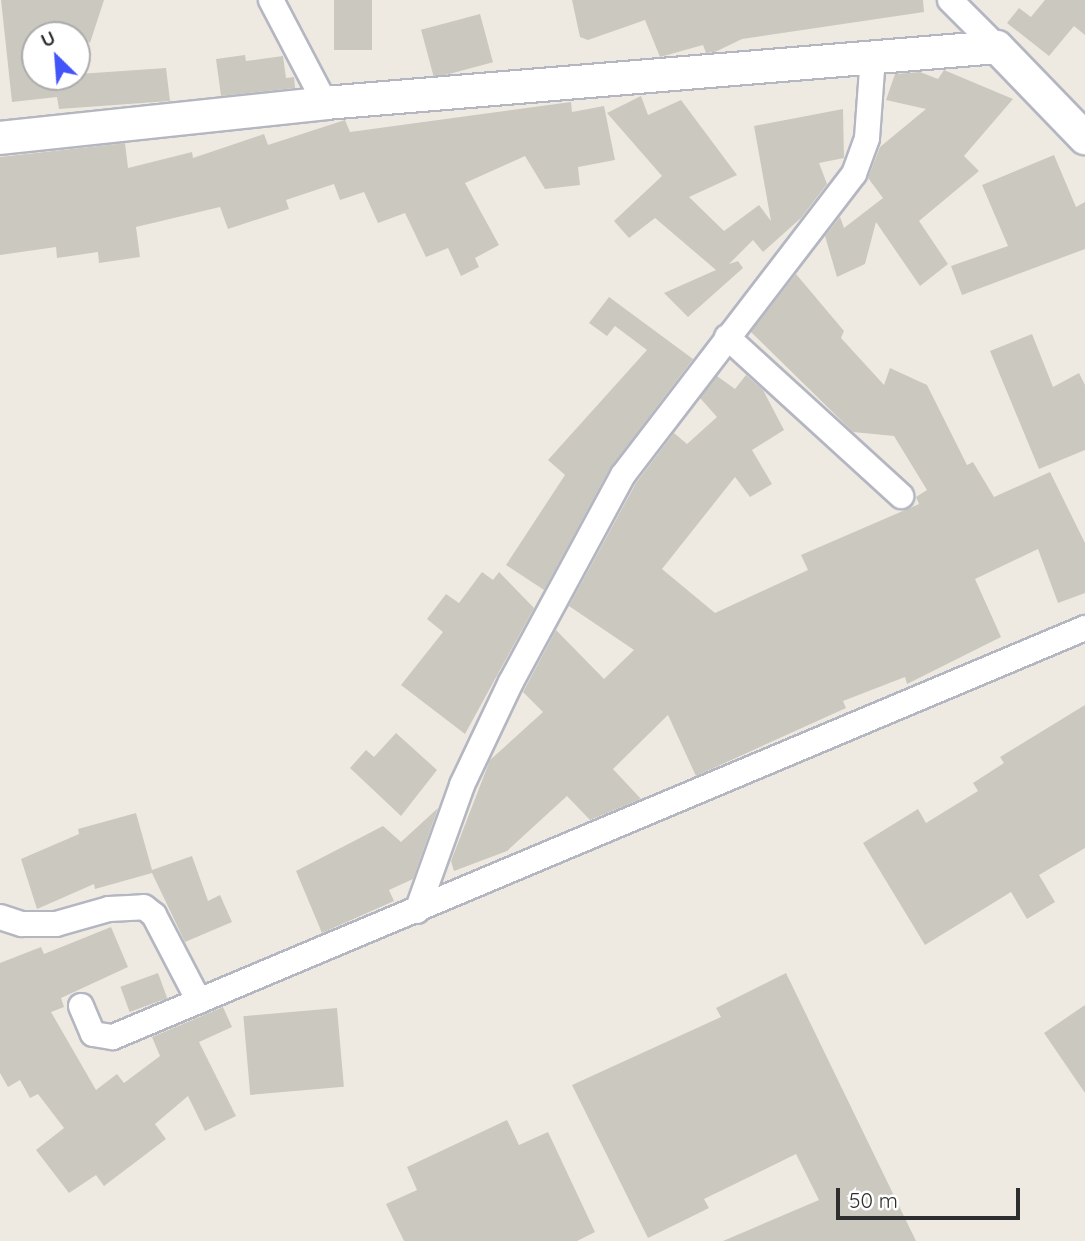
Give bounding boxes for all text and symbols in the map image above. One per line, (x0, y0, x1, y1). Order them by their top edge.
north arrow (21, 21, 91, 91)
text: U (37, 25, 59, 52)
scale bar (840, 1174, 1024, 1218)
text: 50 m (849, 1187, 898, 1213)

